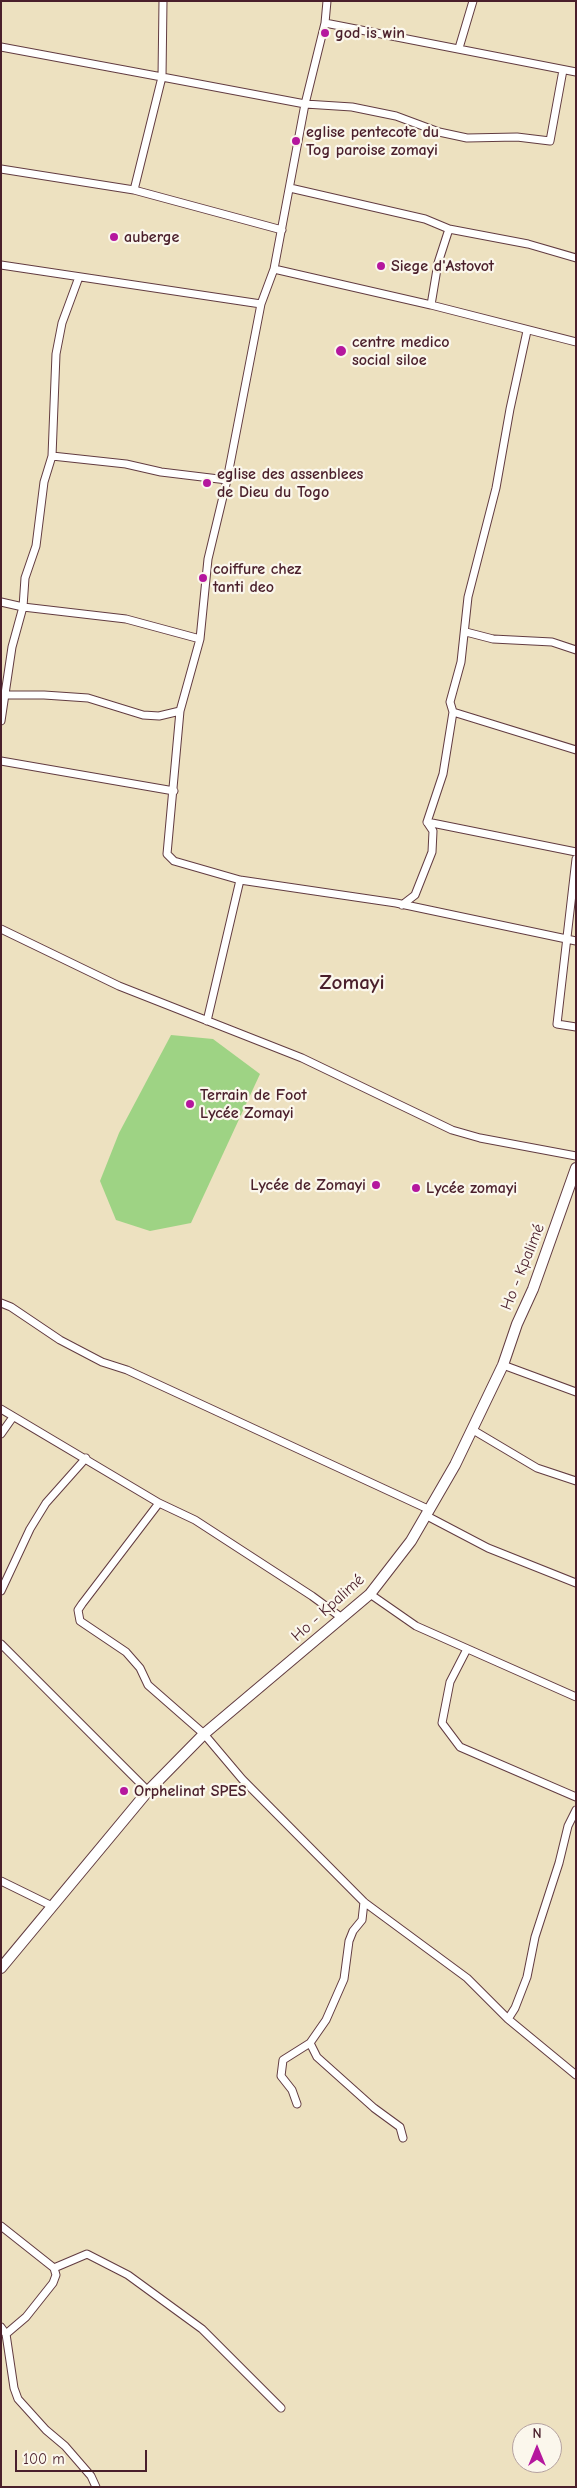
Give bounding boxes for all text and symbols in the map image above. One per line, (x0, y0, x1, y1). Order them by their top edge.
place label: god is win (335, 23, 405, 43)
marker: god is win (319, 27, 331, 39)
place label: eglise pentecote du Tog paroise zomayi (306, 122, 439, 160)
marker: eglise pentecote du Tog paroise zomayi (290, 135, 302, 147)
place label: auberge (124, 227, 179, 247)
marker: auberge (108, 231, 120, 243)
place label: Siege d'Astovot (391, 256, 494, 276)
marker: Siege d'Astovot (375, 260, 387, 272)
place label: centre medico social siloe (352, 332, 449, 370)
marker: centre medico social siloe (334, 344, 348, 358)
place label: eglise des assenblees de Dieu du Togo (217, 464, 363, 502)
marker: eglise des assenblees de Dieu du Togo (201, 477, 213, 489)
place label: coiffure chez tanti deo (213, 559, 301, 597)
marker: coiffure chez tanti deo (197, 572, 209, 584)
district label: Zomayi (319, 970, 385, 996)
place label: Terrain de Foot Lycée Zomayi (200, 1085, 307, 1123)
marker: Terrain de Foot Lycée Zomayi (184, 1098, 196, 1110)
place label: Lycée de Zomayi (250, 1175, 366, 1195)
place label: Lycée zomayi (426, 1178, 517, 1198)
marker: Lycée de Zomayi (370, 1179, 382, 1191)
marker: Lycée zomayi (410, 1182, 422, 1194)
street label: Ho - Kpalimé (497, 1221, 549, 1313)
street label: Ho - Kpalimé (288, 1570, 368, 1646)
place label: Orphelinat SPES (134, 1781, 247, 1801)
marker: Orphelinat SPES (118, 1785, 130, 1797)
north arrow (512, 2423, 562, 2473)
text: N (532, 2425, 542, 2442)
scale bar (18, 2440, 150, 2472)
text: 100 m (23, 2450, 65, 2468)

